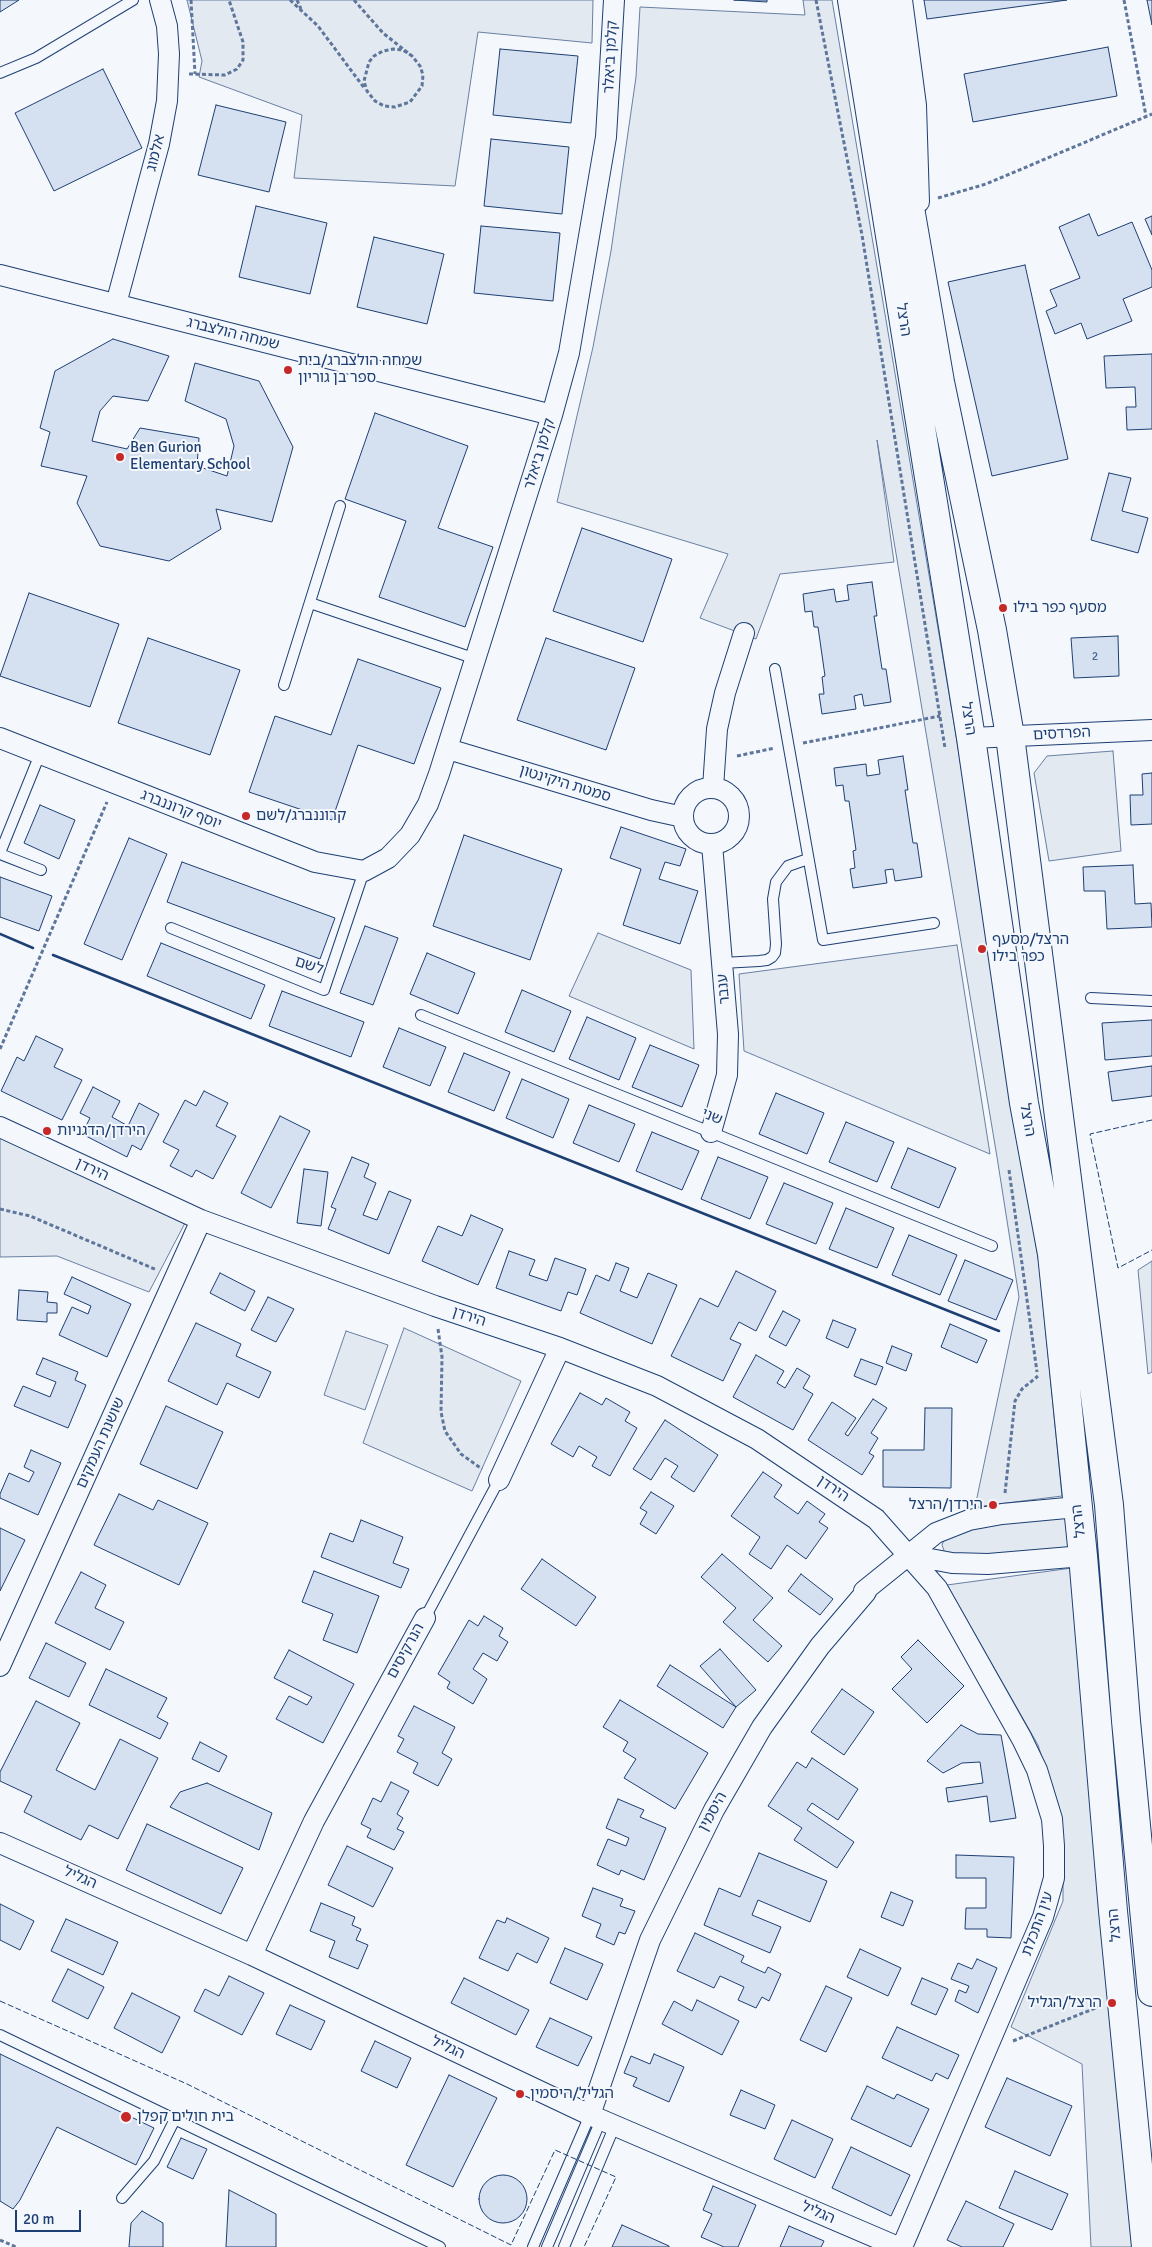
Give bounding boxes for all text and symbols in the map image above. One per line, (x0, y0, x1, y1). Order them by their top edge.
street label: קלמן ביאלר (600, 20, 622, 94)
street label: אלמוג (143, 133, 169, 173)
street label: הרצל (891, 302, 915, 338)
street label: שמחה הולצברג (185, 314, 281, 354)
place label: שמחה הולצברג/בית ספר בן גוריון (298, 352, 422, 387)
marker: שמחה הולצברג/בית ספר בן גוריון (282, 364, 294, 376)
street label: קלמן ביאלר (521, 416, 559, 492)
place label: Ben Gurion Elementary School (130, 439, 251, 474)
marker: Ben Gurion Elementary School (114, 451, 126, 463)
place label: מסעף כפר בילו (1013, 599, 1107, 617)
marker: מסעף כפר בילו (997, 602, 1009, 614)
house number: 2 (1092, 650, 1098, 664)
street label: הרצל (956, 701, 980, 737)
street label: הפרדסים (1033, 724, 1091, 744)
street label: סמטת היקינטון (517, 762, 613, 806)
street label: יוסף קרוננברג (138, 786, 224, 834)
place label: קרוננברג/לשם (256, 807, 346, 825)
marker: קרוננברג/לשם (240, 810, 252, 822)
place label: הרצל/מסעף כפר בילו (992, 931, 1069, 966)
marker: הרצל/מסעף כפר בילו (976, 943, 988, 955)
street label: לשם (292, 953, 326, 979)
street label: ענבר (714, 973, 734, 1005)
street label: הרצל (1015, 1102, 1039, 1138)
street label: שני (699, 1105, 725, 1129)
place label: הירדן/הדגניות (57, 1122, 146, 1140)
marker: הירדן/הדגניות (41, 1125, 53, 1137)
street label: הירדן (73, 1155, 111, 1185)
street label: הירדן (450, 1303, 488, 1331)
street label: שושנת העמקים (73, 1395, 129, 1491)
street label: הירדן (814, 1472, 852, 1506)
place label: הירדן/הרצל (909, 1496, 983, 1514)
marker: הירדן/הרצל (987, 1499, 999, 1511)
street label: הרצל (1068, 1503, 1090, 1539)
street label: הנרקיסים (383, 1620, 429, 1682)
street label: היסמין (695, 1789, 731, 1835)
street label: הגליל (60, 1863, 100, 1893)
street label: עין התכלת (1018, 1890, 1058, 1958)
street label: הרצל (1105, 1908, 1125, 1942)
place label: הרצל/הגליל (1027, 1994, 1102, 2012)
marker: הרצל/הגליל (1106, 1997, 1118, 2009)
street label: הגליל (428, 2032, 468, 2064)
place label: הגליל/היסמין (530, 2085, 614, 2103)
marker: הגליל/היסמין (514, 2088, 526, 2100)
place label: בית חולים קפלן (137, 2108, 234, 2126)
marker: בית חולים קפלן (119, 2110, 133, 2124)
street label: הגליל (798, 2198, 838, 2228)
scale bar (18, 2200, 84, 2232)
text: 20 m (23, 2210, 54, 2228)

